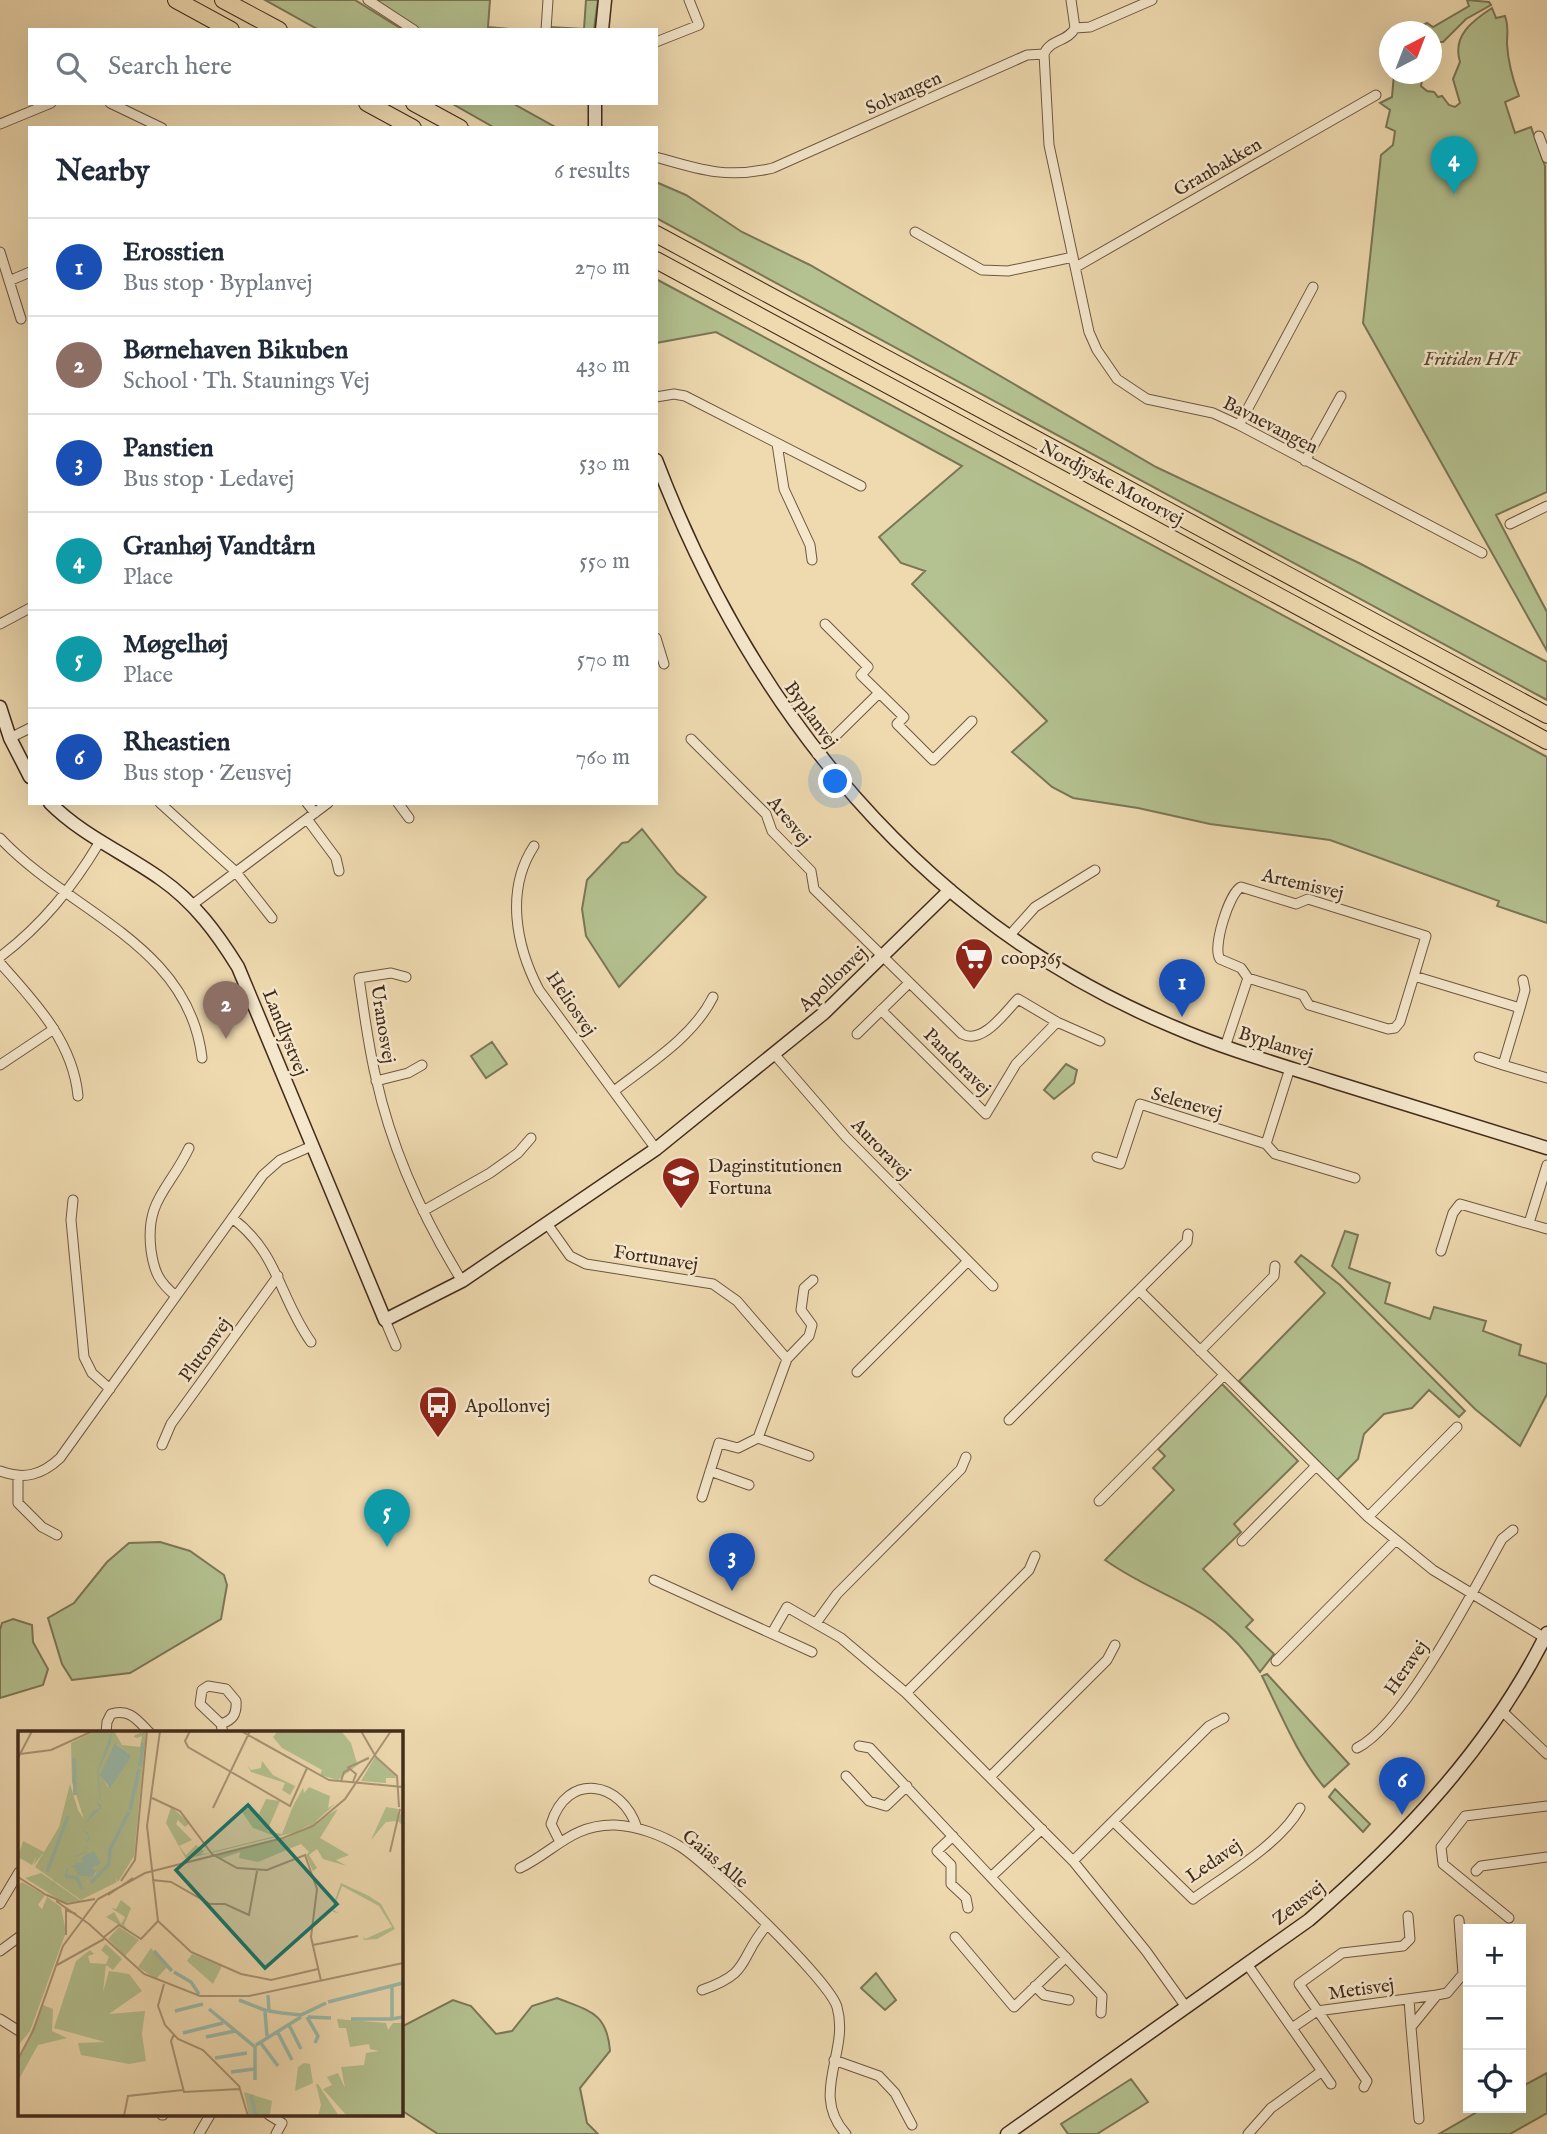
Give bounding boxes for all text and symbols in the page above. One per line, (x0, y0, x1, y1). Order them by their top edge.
north arrow (1379, 21, 1442, 84)
search box (28, 28, 658, 105)
icon: search (52, 48, 90, 86)
text: Search here (108, 50, 232, 83)
street label: Solvangen (862, 66, 946, 121)
street label: Granbakken (1170, 133, 1266, 203)
pin: 4 (1431, 136, 1477, 194)
text: Nearby (56, 153, 149, 191)
text: 6 results (554, 157, 630, 186)
text: Erosstien (123, 236, 224, 269)
text: 1 (75, 253, 83, 282)
text: 270 m (575, 253, 630, 282)
text: Bus stop · Byplanvej (123, 269, 312, 298)
text: Børnehaven Bikuben (123, 334, 348, 367)
park label: Fritiden H/F (1424, 348, 1521, 372)
text: 2 (74, 351, 84, 380)
text: 430 m (576, 351, 630, 380)
text: School · Th. Staunings Vej (123, 367, 370, 396)
street label: Bavnevangen (1218, 392, 1322, 460)
text: Panstien (123, 432, 214, 465)
street label: Nordjyske Motorvej (1035, 436, 1187, 532)
text: 3 (75, 449, 83, 478)
text: 530 m (579, 449, 630, 478)
text: Bus stop · Ledavej (123, 465, 294, 494)
text: Granhøj Vandtårn (123, 530, 316, 563)
text: 4 (73, 547, 85, 576)
text: 550 m (579, 547, 630, 576)
text: Place (123, 563, 173, 592)
text: Møgelhøj (123, 628, 228, 661)
text: 5 (75, 645, 83, 674)
text: 570 m (577, 645, 630, 674)
text: Place (123, 661, 173, 690)
street label: Byplanvej (778, 677, 843, 753)
text: Rheastien (123, 726, 230, 759)
text: 6 (74, 743, 84, 772)
text: 760 m (575, 743, 630, 772)
text: Bus stop · Zeusvej (123, 759, 292, 788)
your location (818, 764, 852, 798)
street label: Aresvej (761, 791, 816, 851)
street label: Artemisvej (1258, 864, 1346, 906)
supermarket icon: coop365 (953, 936, 995, 991)
street label: Apollonvej (793, 942, 873, 1018)
place label: coop365 (1001, 947, 1062, 971)
pin: 1 (1159, 959, 1205, 1017)
street label: Heliosvej (540, 967, 601, 1041)
pin: 2 (203, 981, 249, 1039)
street label: Uranosvej (364, 983, 400, 1065)
street label: Landlystvej (256, 986, 312, 1079)
street label: Byplanvej (1235, 1022, 1316, 1068)
street label: Pandoravej (918, 1024, 995, 1101)
street label: Selenevej (1148, 1082, 1225, 1125)
street label: Auroravej (845, 1113, 916, 1185)
school or university icon: Daginstitutionen Fortuna (660, 1155, 702, 1210)
place label: Daginstitutionen Fortuna (708, 1155, 842, 1201)
street label: Fortunavej (612, 1240, 700, 1277)
street label: Plutonvej (174, 1313, 237, 1387)
bus stop icon: Apollonvej (417, 1384, 459, 1439)
place label: Apollonvej (464, 1395, 550, 1419)
pin: 5 (364, 1489, 410, 1547)
pin: 3 (709, 1533, 755, 1591)
street label: Heravej (1379, 1636, 1434, 1700)
inset map (18, 1731, 402, 2116)
pin: 6 (1379, 1757, 1425, 1815)
street label: Gaias Alle (677, 1825, 753, 1894)
street label: Ledavej (1182, 1834, 1247, 1889)
street label: Zeusvej (1268, 1876, 1330, 1932)
map controls (1463, 1924, 1526, 2113)
button: + (1463, 1924, 1526, 1987)
street label: Metisvej (1327, 1973, 1396, 2006)
button: − (1463, 1987, 1526, 2050)
button: locate (1463, 2050, 1526, 2113)

